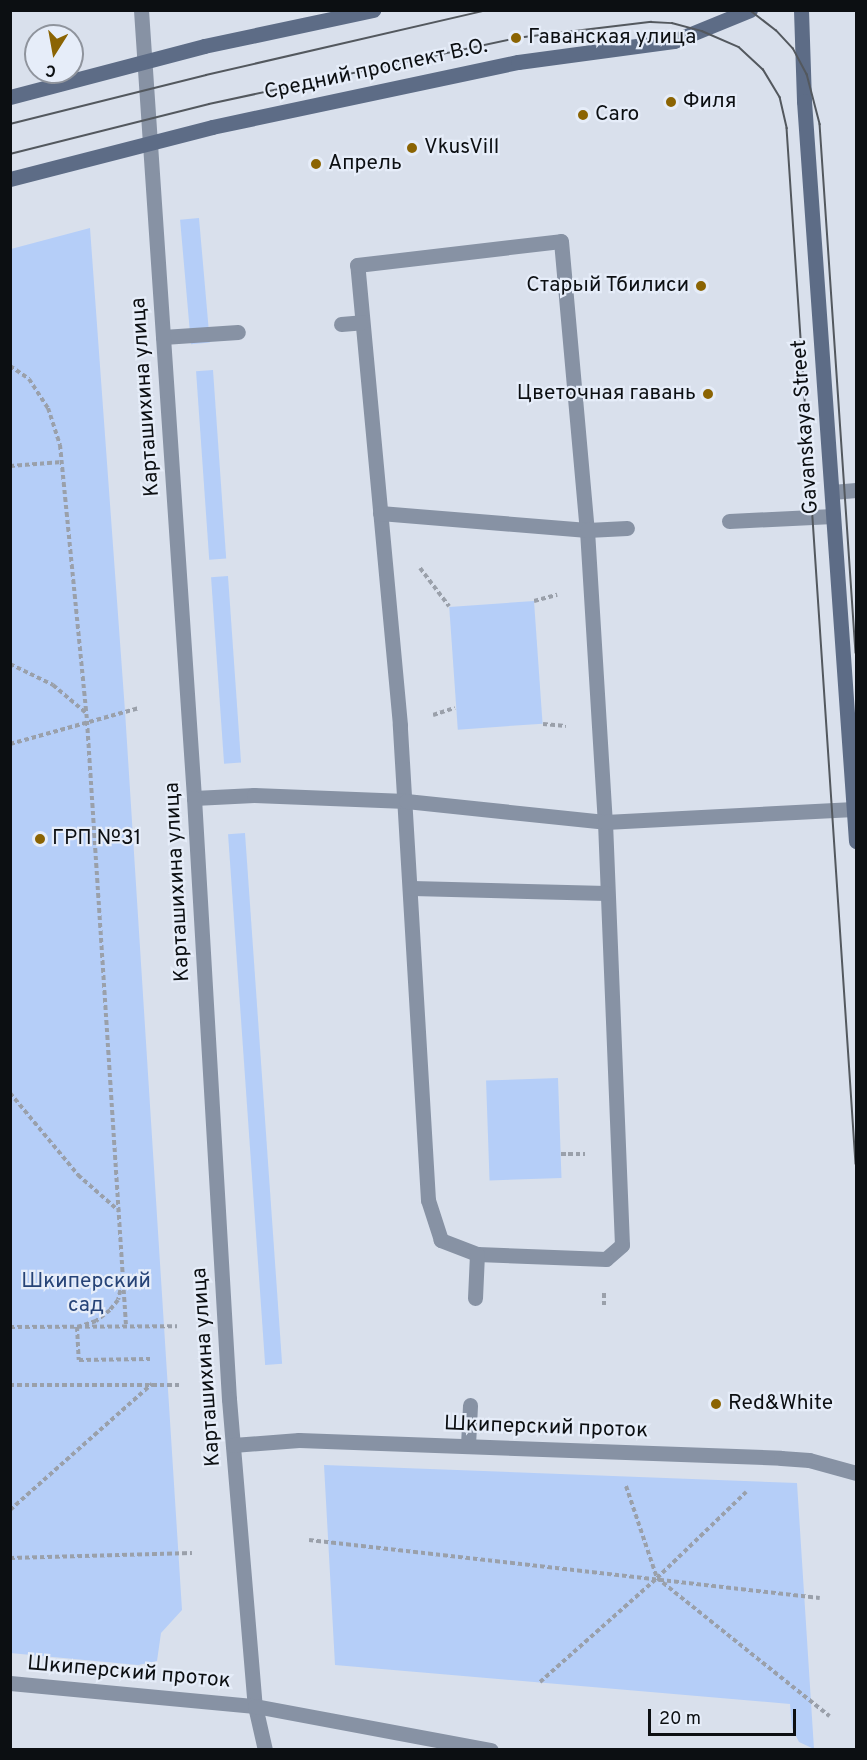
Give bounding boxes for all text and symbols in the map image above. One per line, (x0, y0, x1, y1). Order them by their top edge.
north arrow (24, 24, 84, 84)
place label: Гаванская улица (528, 25, 696, 51)
marker: Гаванская улица (509, 31, 523, 45)
street label: Средний проспект В.О. (262, 34, 490, 106)
text: С (44, 59, 58, 80)
place label: Филя (683, 89, 736, 115)
marker: Филя (664, 95, 678, 109)
place label: Caro (595, 102, 639, 128)
marker: Caro (576, 108, 590, 122)
place label: VkusVill (424, 135, 499, 161)
marker: VkusVill (405, 141, 419, 155)
place label: Апрель (328, 151, 402, 177)
marker: Апрель (309, 157, 323, 171)
place label: Старый Тбилиси (525, 273, 689, 299)
marker: Старый Тбилиси (694, 279, 708, 293)
street label: Карташихина улица (126, 297, 166, 497)
street label: Gavanskaya Street (787, 339, 825, 515)
place label: Цветочная гавань (517, 381, 696, 407)
marker: Цветочная гавань (701, 387, 715, 401)
street label: Карташихина улица (160, 782, 196, 982)
place label: ГРП №31 (52, 826, 141, 852)
marker: ГРП №31 (33, 832, 47, 846)
street label: Карташихина улица (187, 1267, 227, 1467)
park label: Шкиперский сад (21, 1269, 151, 1319)
place label: Red&White (728, 1391, 833, 1417)
marker: Red&White (709, 1397, 723, 1411)
street label: Шкиперский проток (444, 1412, 648, 1444)
street label: Шкиперский проток (26, 1652, 232, 1694)
scale bar (651, 1697, 800, 1735)
text: 20 m (659, 1708, 701, 1731)

